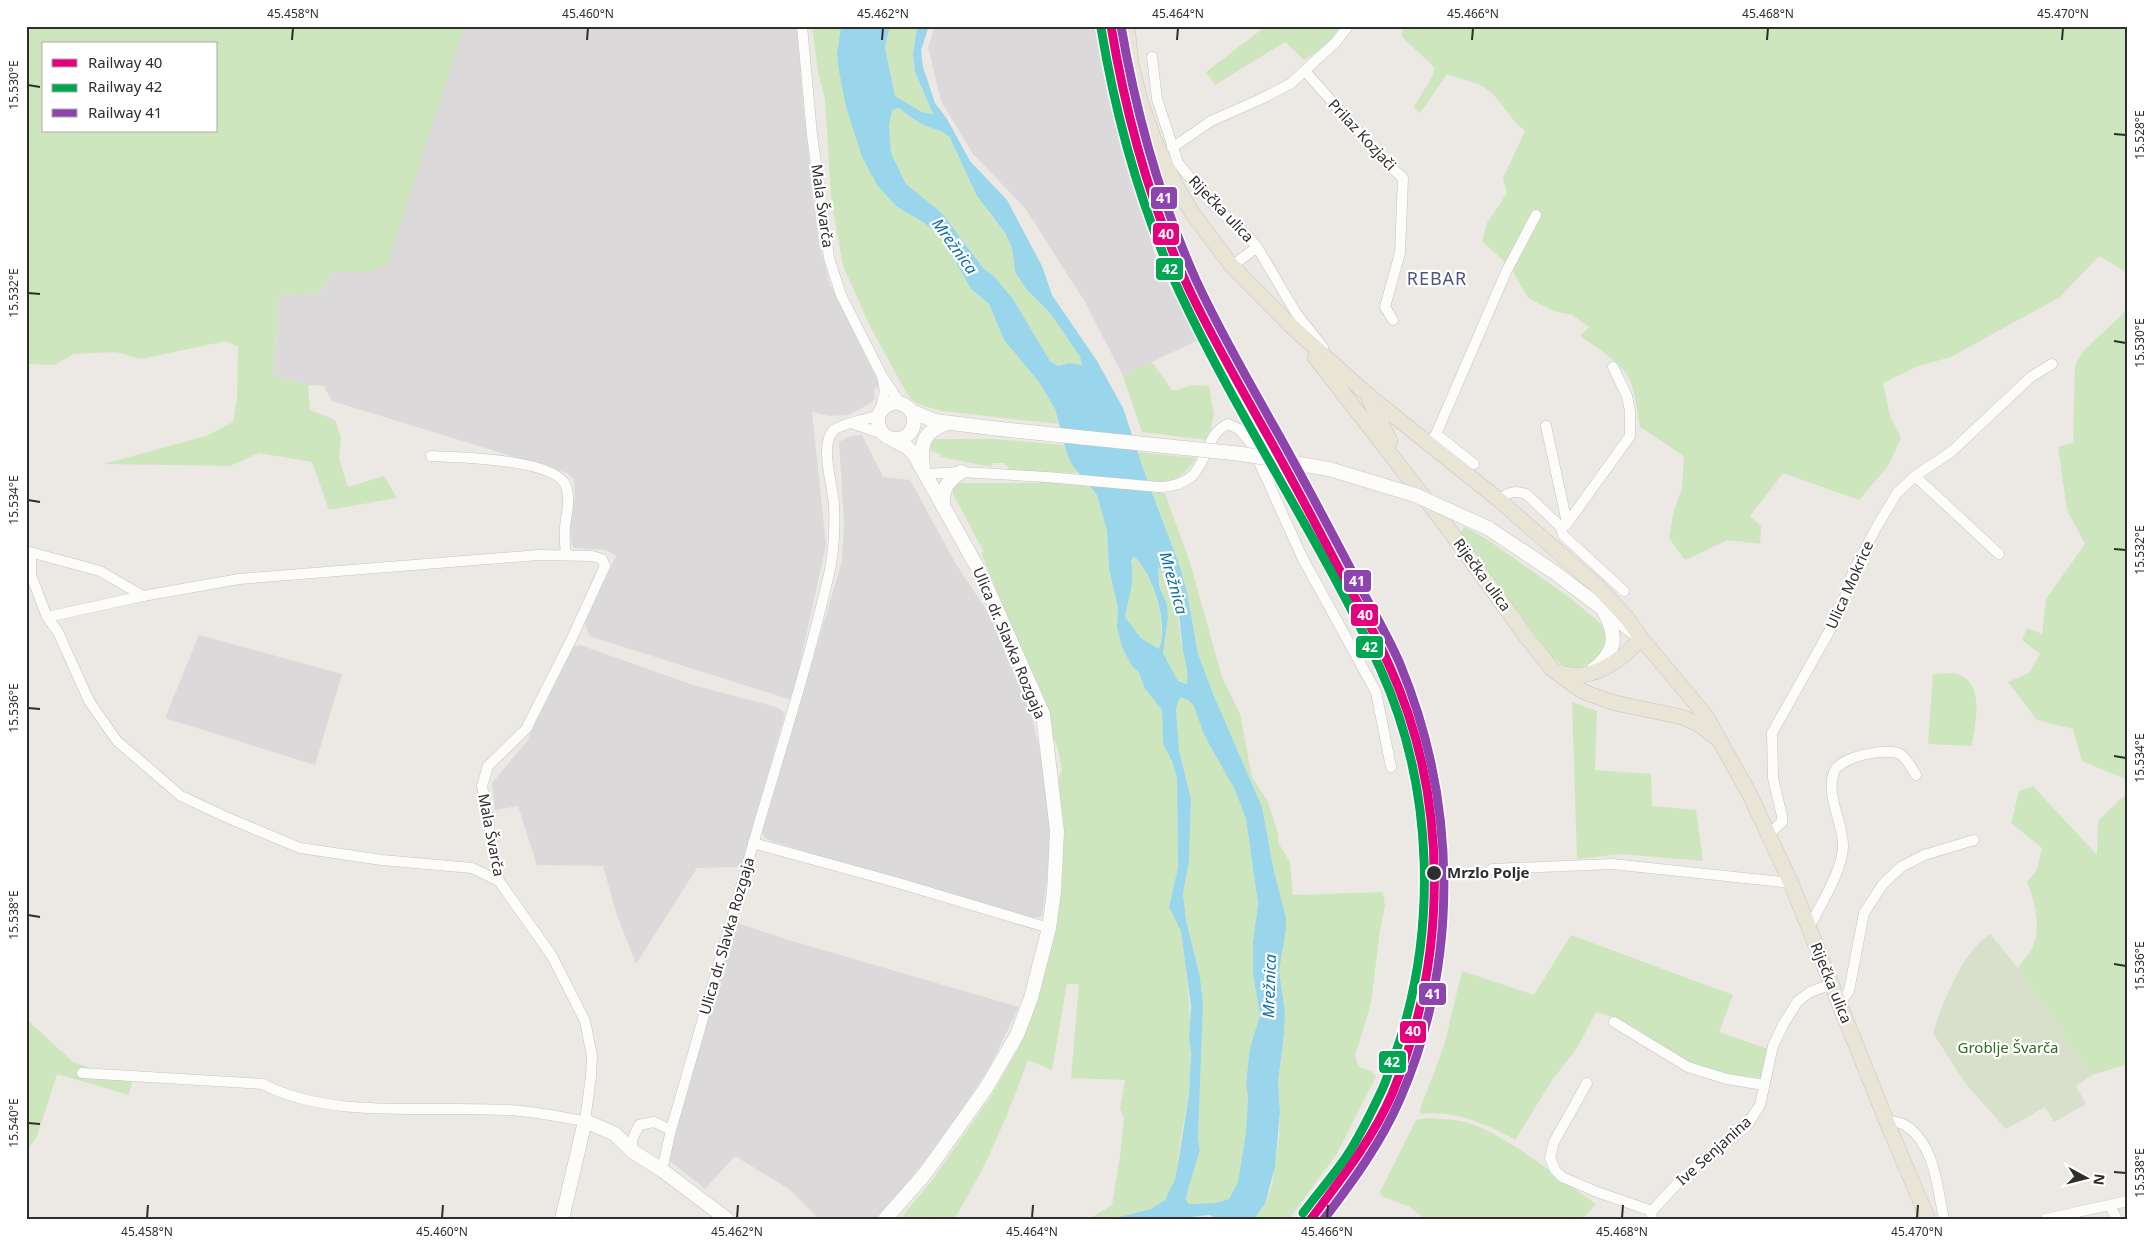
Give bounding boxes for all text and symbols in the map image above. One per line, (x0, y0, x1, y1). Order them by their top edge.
text: 45.458°N (267, 5, 319, 22)
text: 45.460°N (562, 5, 614, 22)
text: 45.462°N (857, 5, 909, 22)
text: 45.464°N (1152, 5, 1204, 22)
text: 45.466°N (1447, 5, 1499, 22)
text: 45.468°N (1742, 5, 1794, 22)
text: 45.470°N (2037, 5, 2089, 22)
legend (42, 42, 218, 132)
text: Railway 40 (88, 52, 162, 72)
text: 15.530°E (5, 60, 22, 110)
text: Railway 42 (88, 76, 162, 96)
street label: Prilaz Kozjači (1324, 94, 1401, 174)
text: Railway 41 (88, 102, 162, 122)
text: 15.528°E (2131, 110, 2148, 160)
street label: Mala Švarča (807, 163, 839, 249)
street label: Riječka ulica (1185, 171, 1259, 246)
line badge: 41 (1150, 186, 1178, 210)
text: 41 (1156, 188, 1172, 207)
water label: Mrežnica (927, 214, 983, 278)
line badge: 40 (1152, 222, 1180, 246)
text: 40 (1158, 224, 1174, 243)
line badge: 42 (1155, 257, 1184, 281)
text: 42 (1162, 259, 1178, 278)
district label: REBAR (1407, 266, 1467, 290)
text: 15.532°E (5, 268, 22, 318)
text: 15.530°E (2131, 318, 2148, 368)
text: 15.534°E (5, 475, 22, 525)
text: 15.532°E (2131, 525, 2148, 575)
street label: Riječka ulica (1450, 534, 1516, 615)
street label: Ulica Mokrice (1821, 537, 1877, 632)
water label: Mrežnica (1155, 549, 1193, 617)
street label: Ulica dr. Slavka Rozgaja (969, 564, 1051, 721)
line badge: 41 (1343, 569, 1372, 593)
text: 41 (1349, 571, 1365, 590)
line badge: 40 (1350, 603, 1379, 627)
text: 40 (1357, 605, 1373, 624)
line badge: 42 (1355, 635, 1384, 659)
text: 42 (1362, 637, 1378, 656)
text: 15.536°E (5, 683, 22, 733)
text: 15.534°E (2131, 733, 2148, 783)
street label: Mala Švarča (474, 792, 510, 878)
street label: Ulica dr. Slavka Rozgaja (694, 855, 758, 1017)
place label: Mrzlo Polje (1447, 862, 1530, 882)
marker: Mrzlo Polje (1425, 864, 1443, 882)
text: 15.538°E (5, 890, 22, 940)
street label: Riječka ulica (1807, 939, 1857, 1026)
text: 15.536°E (2131, 941, 2148, 991)
water label: Mrežnica (1257, 954, 1281, 1018)
line badge: 41 (1418, 982, 1447, 1006)
text: 41 (1425, 984, 1441, 1003)
line badge: 40 (1399, 1020, 1427, 1044)
text: 40 (1405, 1021, 1421, 1040)
park label: Groblje Švarča (1958, 1037, 2059, 1057)
line badge: 42 (1378, 1050, 1407, 1074)
text: 42 (1384, 1052, 1400, 1071)
text: 15.540°E (5, 1098, 22, 1148)
street label: Ive Senjanina (1672, 1111, 1755, 1189)
text: 15.538°E (2131, 1148, 2148, 1198)
north arrow (2062, 1152, 2112, 1202)
text: N (2089, 1173, 2110, 1186)
text: 45.458°N (121, 1223, 173, 1240)
text: 45.460°N (416, 1223, 468, 1240)
text: 45.462°N (711, 1223, 763, 1240)
text: 45.464°N (1006, 1223, 1058, 1240)
text: 45.466°N (1301, 1223, 1353, 1240)
text: 45.468°N (1596, 1223, 1648, 1240)
text: 45.470°N (1891, 1223, 1943, 1240)

